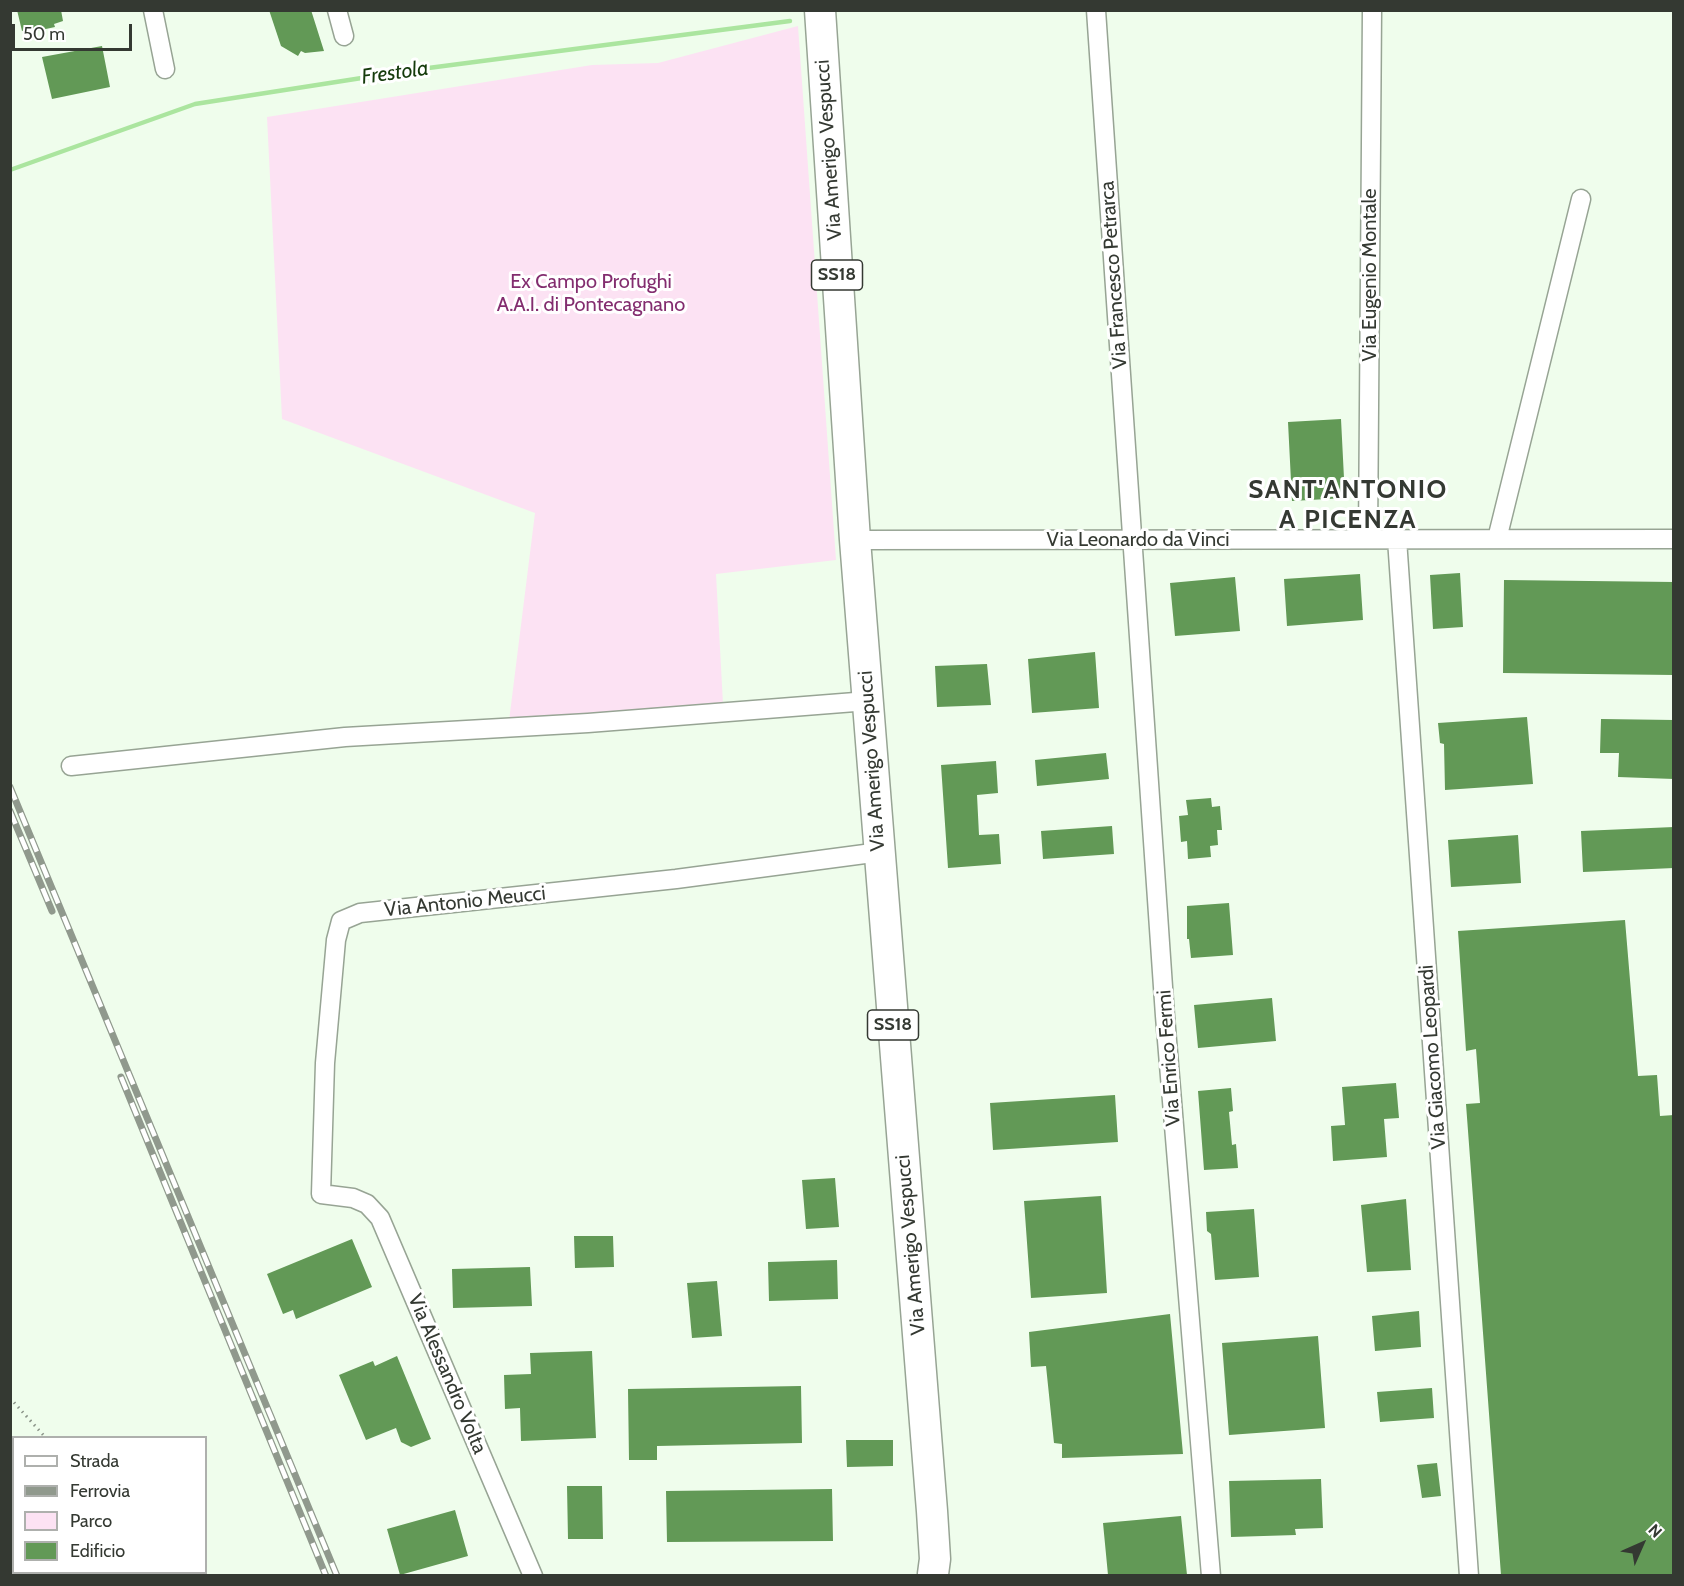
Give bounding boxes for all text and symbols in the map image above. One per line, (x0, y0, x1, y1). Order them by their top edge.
scale bar (15, 12, 135, 50)
text: 50 m (23, 23, 65, 45)
water label: Frestola (360, 56, 430, 90)
street label: Via Amerigo Vespucci (811, 59, 847, 241)
street label: Via Francesco Petrarca (1095, 180, 1133, 370)
street label: Via Eugenio Montale (1358, 189, 1382, 361)
road number: SS18 (812, 260, 862, 290)
park label: Ex Campo Profughi A.A.I. di Pontecagnano (497, 270, 685, 317)
district label: SANT'ANTONIO A PICENZA (1248, 474, 1448, 536)
street label: Via Leonardo da Vinci (1047, 528, 1229, 552)
street label: Via Amerigo Vespucci (854, 670, 890, 852)
street label: Via Antonio Meucci (383, 882, 547, 922)
street label: Via Giacomo Leopardi (1415, 964, 1451, 1150)
street label: Via Enrico Fermi (1152, 989, 1186, 1127)
road number: SS18 (868, 1010, 918, 1040)
street label: Via Amerigo Vespucci (891, 1154, 931, 1336)
street label: Via Alessandro Volta (402, 1290, 492, 1458)
legend (12, 1436, 207, 1574)
text: Strada (70, 1450, 119, 1472)
text: Ferrovia (70, 1480, 130, 1502)
text: Parco (70, 1510, 112, 1532)
north arrow (1612, 1514, 1672, 1574)
text: N (1644, 1520, 1666, 1542)
text: Edificio (70, 1540, 125, 1562)

